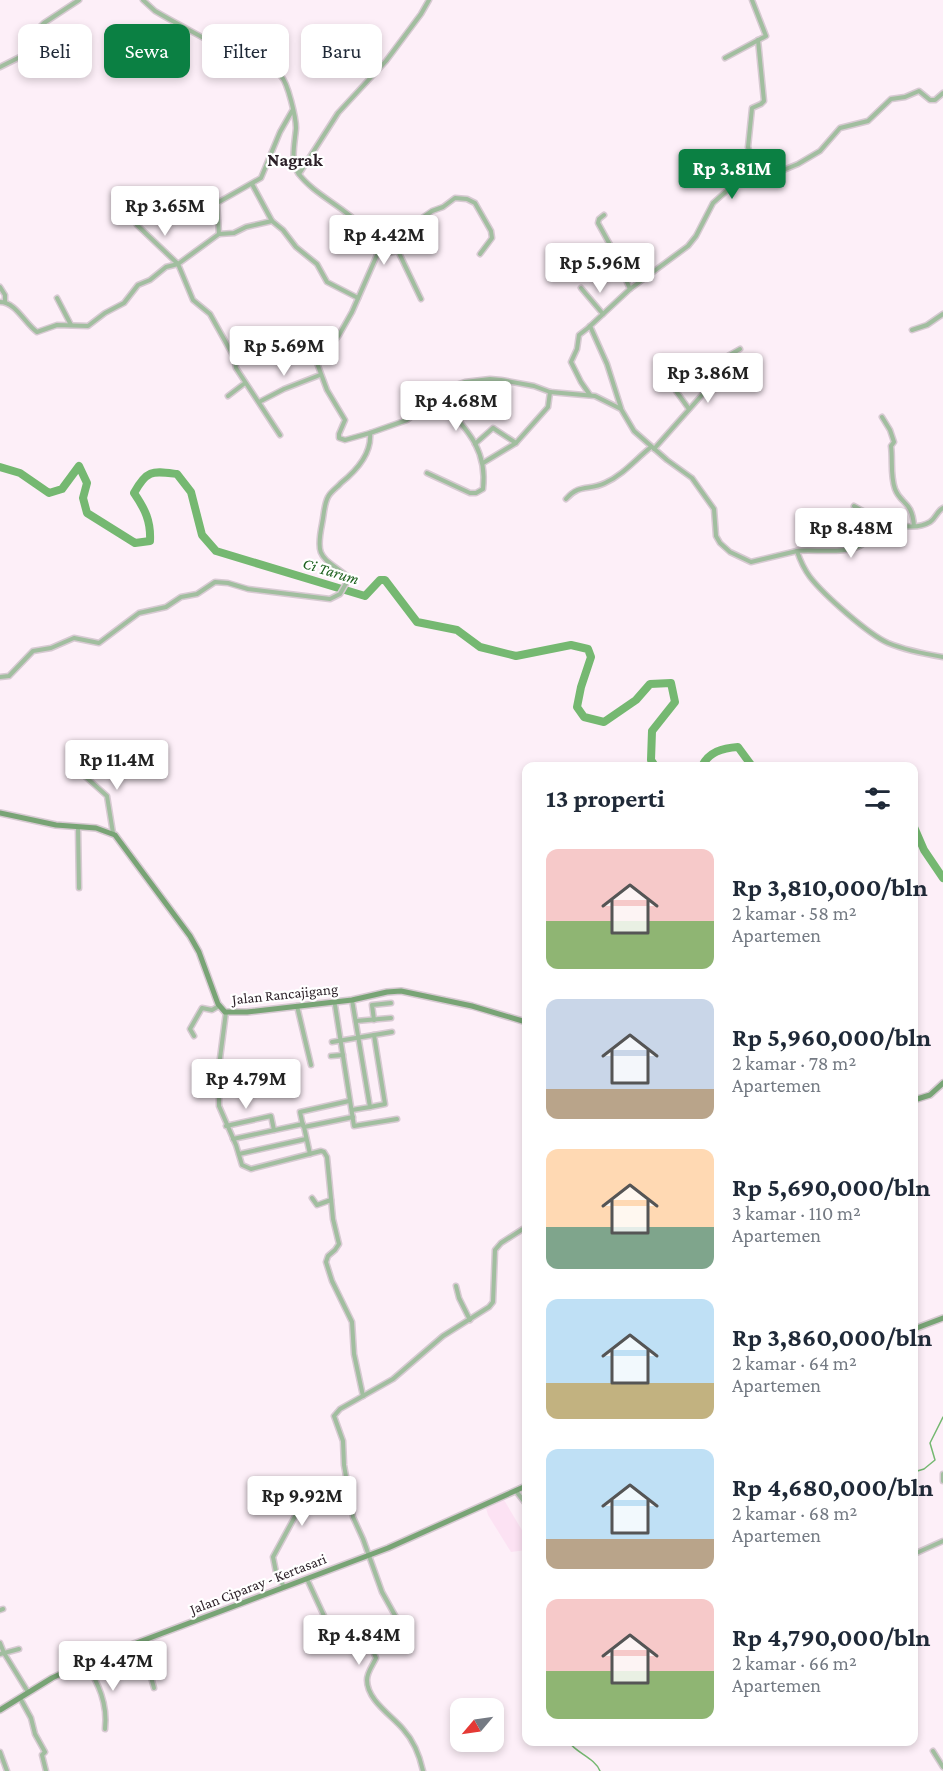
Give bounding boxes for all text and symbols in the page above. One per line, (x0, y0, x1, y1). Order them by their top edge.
chip: Beli (18, 24, 92, 78)
chip: Sewa (104, 24, 190, 78)
chip: Filter (202, 24, 289, 78)
chip: Baru (301, 24, 382, 78)
pin: Rp 3.81M (670, 149, 794, 200)
district label: Nagrak (267, 150, 323, 170)
text: Rp 3.81M (693, 157, 771, 179)
pin: Rp 3.65M (103, 186, 227, 237)
text: Rp 3.65M (125, 194, 205, 216)
pin: Rp 4.42M (322, 215, 446, 266)
text: Rp 4.42M (343, 223, 425, 245)
pin: Rp 5.96M (538, 243, 662, 294)
text: Rp 5.96M (559, 251, 641, 273)
pin: Rp 5.69M (222, 326, 346, 377)
text: Rp 5.69M (244, 334, 324, 356)
pin: Rp 3.86M (646, 353, 770, 404)
text: Rp 3.86M (667, 361, 749, 383)
pin: Rp 4.68M (394, 381, 518, 432)
text: Rp 4.68M (414, 389, 498, 411)
pin: Rp 8.48M (789, 508, 913, 559)
text: Rp 8.48M (809, 516, 893, 538)
water label: Ci Tarum (301, 554, 361, 588)
pin: Rp 11.4M (55, 740, 179, 791)
text: Rp 11.4M (79, 748, 155, 770)
icon: filters (861, 782, 894, 815)
text: 13 properti (546, 784, 665, 813)
icon: home (594, 873, 666, 945)
text: Rp 3,810,000/bln (732, 873, 928, 902)
text: 2 kamar · 58 m² (732, 902, 857, 924)
text: Apartemen (732, 924, 821, 946)
street label: Jalan Rancajigang (229, 980, 339, 1009)
icon: home (594, 1023, 666, 1095)
text: Rp 5,960,000/bln (732, 1023, 931, 1052)
text: 2 kamar · 78 m² (732, 1052, 856, 1074)
pin: Rp 4.79M (184, 1059, 308, 1110)
text: Rp 4.79M (206, 1067, 286, 1089)
text: Apartemen (732, 1074, 821, 1096)
icon: home (594, 1173, 666, 1245)
text: Rp 5,690,000/bln (732, 1173, 930, 1202)
text: 3 kamar · 110 m² (732, 1202, 861, 1224)
text: Apartemen (732, 1224, 821, 1246)
icon: home (594, 1323, 666, 1395)
text: Rp 3,860,000/bln (732, 1323, 932, 1352)
text: 2 kamar · 64 m² (732, 1352, 857, 1374)
text: Apartemen (732, 1374, 821, 1396)
icon: home (594, 1473, 666, 1545)
text: Rp 4,680,000/bln (732, 1473, 933, 1502)
pin: Rp 9.92M (240, 1476, 364, 1527)
text: Rp 9.92M (261, 1484, 343, 1506)
text: 2 kamar · 68 m² (732, 1502, 857, 1524)
text: Apartemen (732, 1524, 821, 1546)
street label: Jalan Ciparay - Kertasari (186, 1551, 329, 1619)
pin: Rp 4.84M (297, 1615, 421, 1666)
text: Rp 4.84M (317, 1623, 401, 1645)
icon: home (594, 1623, 666, 1695)
text: Rp 4,790,000/bln (732, 1623, 930, 1652)
pin: Rp 4.47M (51, 1641, 175, 1692)
text: Rp 4.47M (73, 1649, 153, 1671)
text: 2 kamar · 66 m² (732, 1652, 857, 1674)
text: Apartemen (732, 1674, 821, 1696)
north arrow (450, 1698, 504, 1752)
map controls (450, 1698, 504, 1752)

